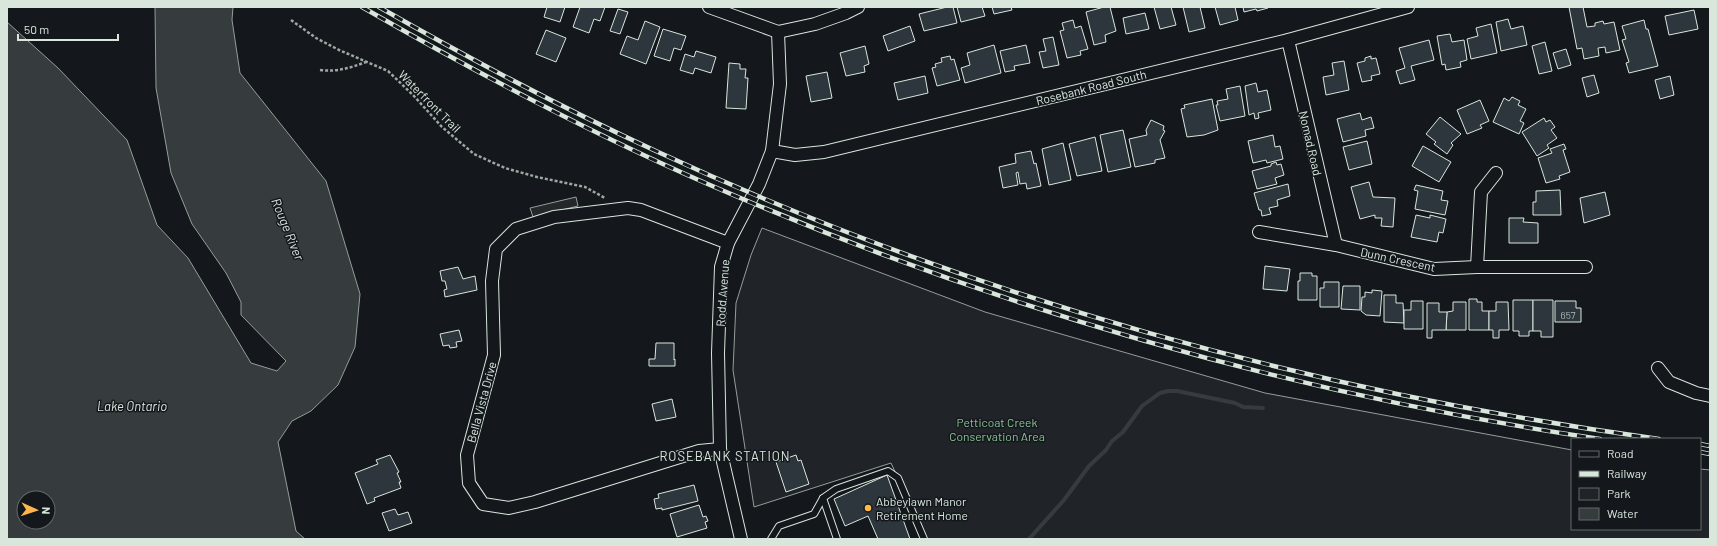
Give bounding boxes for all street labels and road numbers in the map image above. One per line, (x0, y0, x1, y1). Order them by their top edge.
street label: Rosebank Road South (1034, 66, 1148, 108)
street label: Waterfront Trail (396, 67, 464, 135)
street label: Nomad Road (1297, 109, 1325, 177)
street label: Dunn Crescent (1359, 244, 1437, 274)
street label: Rodd Avenue (713, 259, 731, 327)
street label: Bella Vista Drive (463, 360, 499, 444)

